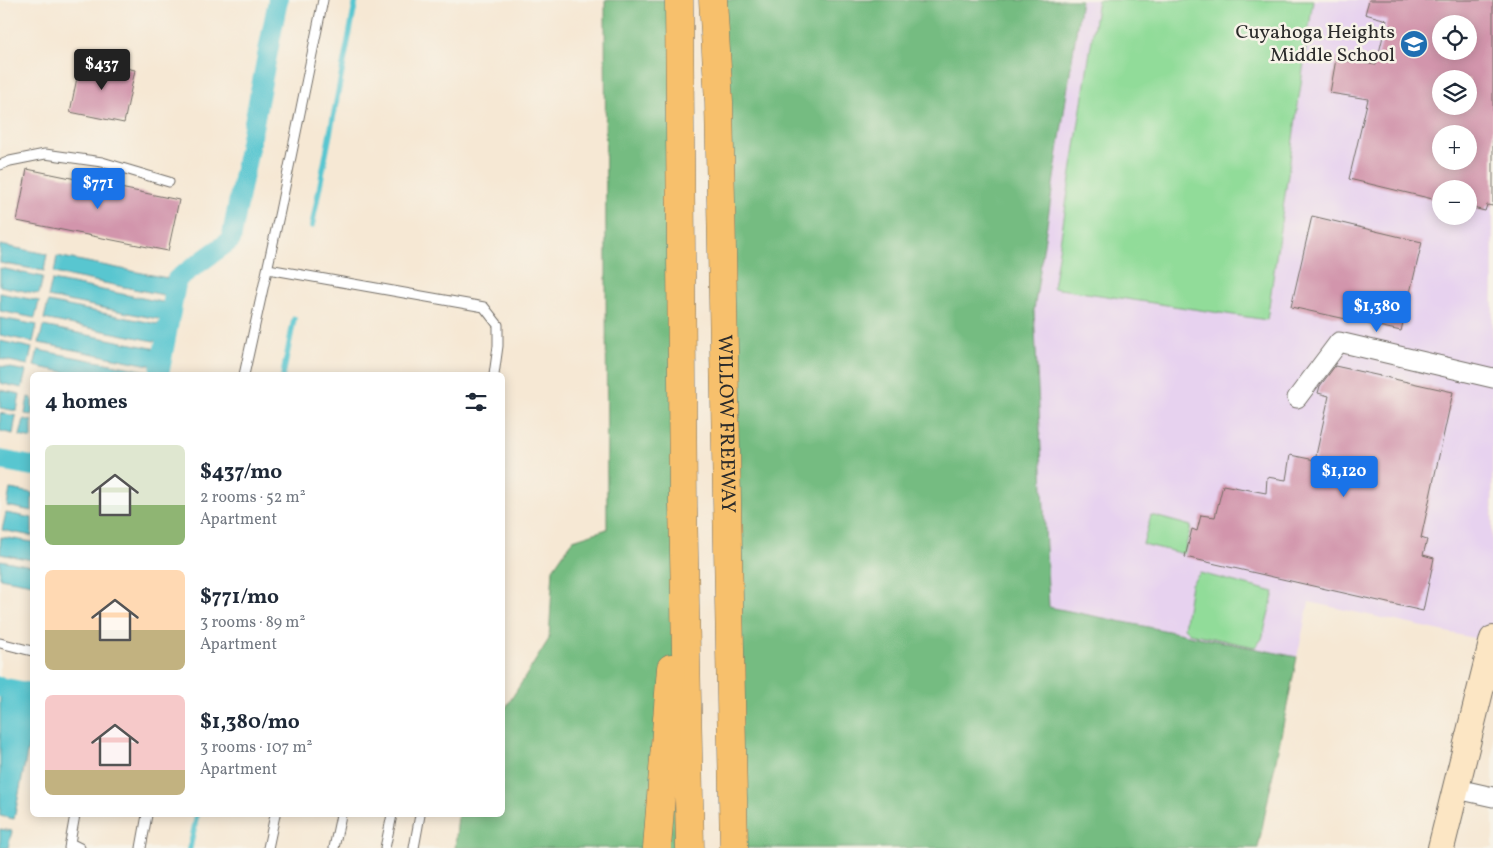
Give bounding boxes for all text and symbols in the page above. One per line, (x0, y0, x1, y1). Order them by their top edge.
map controls (1432, 15, 1477, 225)
button: locate (1432, 15, 1477, 60)
place label: Cuyahoga Heights Middle School (1235, 19, 1395, 70)
school or university icon: Cuyahoga Heights Middle School (1399, 29, 1429, 59)
pin: $437 (72, 48, 132, 91)
text: $437 (85, 54, 119, 76)
button: layers (1432, 70, 1477, 115)
button: + (1432, 125, 1477, 170)
pin: $771 (68, 168, 128, 210)
text: $771 (83, 173, 113, 195)
button: − (1432, 180, 1477, 225)
pin: $1,380 (1336, 290, 1418, 333)
text: $1,380 (1354, 296, 1400, 318)
street label: WILLOW FREEWAY (710, 334, 741, 514)
text: 4 homes (45, 388, 128, 417)
icon: filters (462, 388, 490, 416)
pin: $1,120 (1303, 456, 1385, 498)
text: $437/mo (200, 458, 282, 487)
text: $1,120 (1322, 461, 1366, 483)
icon: home (85, 465, 145, 525)
text: 2 rooms · 52 m² (200, 487, 306, 509)
text: Apartment (200, 509, 277, 531)
text: $771/mo (200, 583, 279, 612)
icon: home (85, 590, 145, 650)
text: 3 rooms · 89 m² (200, 612, 305, 634)
text: Apartment (200, 634, 277, 656)
text: $1,380/mo (200, 708, 300, 737)
icon: home (85, 715, 145, 775)
text: 3 rooms · 107 m² (200, 737, 313, 759)
text: Apartment (200, 759, 277, 781)

